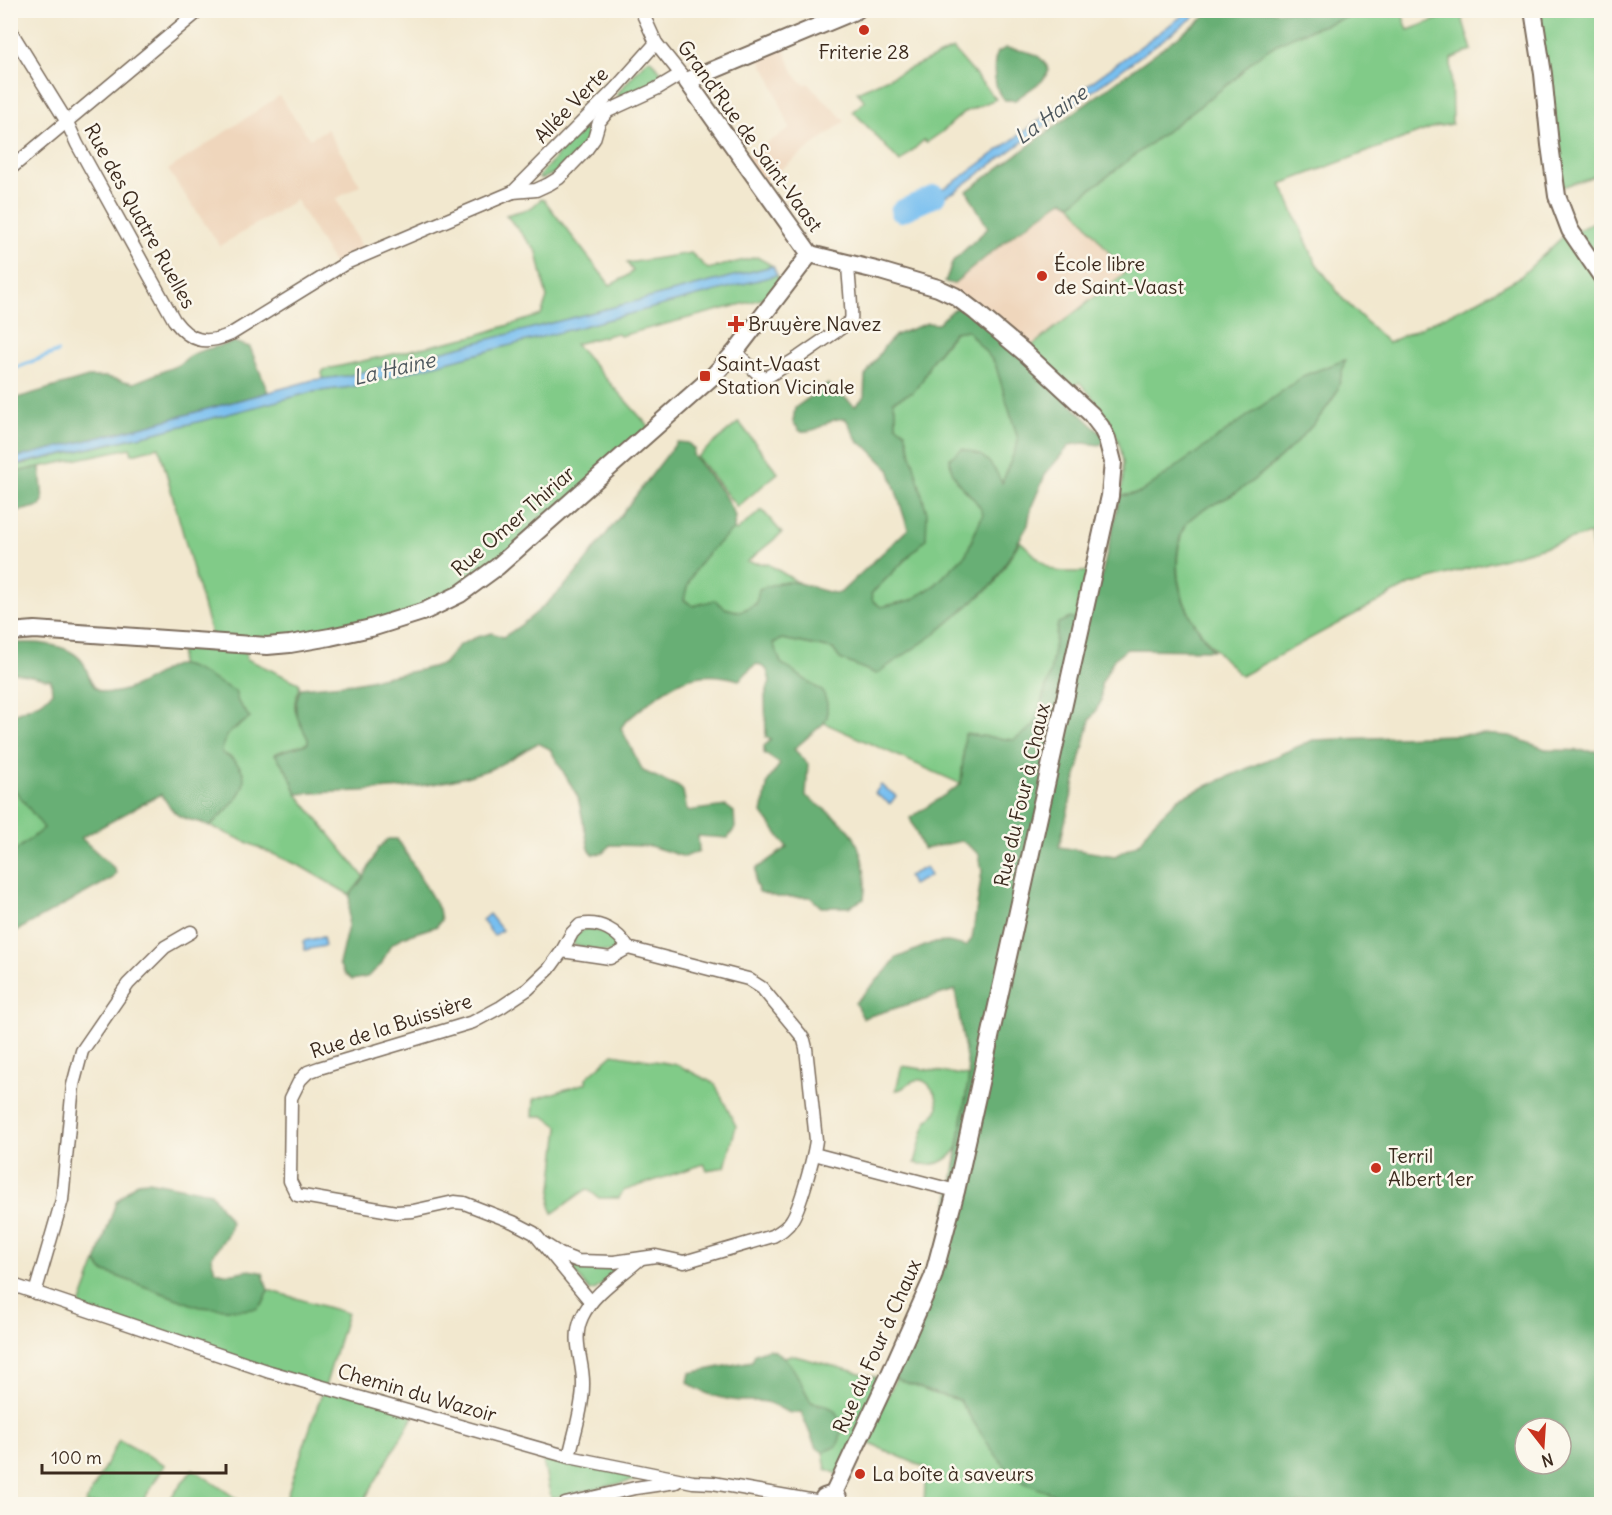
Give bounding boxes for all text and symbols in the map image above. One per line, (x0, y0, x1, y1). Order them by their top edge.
marker: Friterie 28 (857, 23, 871, 37)
street label: Grand'Rue de Saint-Vaast (672, 35, 829, 237)
place label: Friterie 28 (818, 39, 910, 64)
street label: Allée Verte (528, 61, 613, 148)
water label: La Haine (1009, 78, 1094, 150)
street label: Rue des Quatre Ruelles (79, 119, 202, 313)
place label: École libre de Saint-Vaast (1054, 251, 1184, 299)
marker: École libre de Saint-Vaast (1035, 269, 1049, 283)
place label: Bruyère Navez (748, 311, 881, 336)
marker: Bruyère Navez (729, 317, 743, 331)
water label: La Haine (350, 346, 439, 391)
place label: Saint-Vaast Station Vicinale (717, 351, 855, 399)
marker: Saint-Vaast Station Vicinale (698, 369, 712, 383)
street label: Rue Omer Thiriar (446, 460, 579, 581)
street label: Rue du Four à Chaux (988, 700, 1055, 889)
street label: Rue de la Buissière (307, 988, 475, 1063)
place label: Terril Albert 1er (1388, 1143, 1474, 1191)
marker: Terril Albert 1er (1369, 1161, 1383, 1175)
street label: Rue du Four à Chaux (827, 1255, 926, 1437)
street label: Chemin du Wazoir (335, 1358, 500, 1427)
north arrow (1513, 1416, 1573, 1476)
scale bar (42, 1437, 226, 1475)
text: 100 m (51, 1446, 102, 1469)
text: N (1539, 1449, 1556, 1472)
place label: La boîte à saveurs (872, 1461, 1034, 1486)
marker: La boîte à saveurs (853, 1467, 867, 1481)

